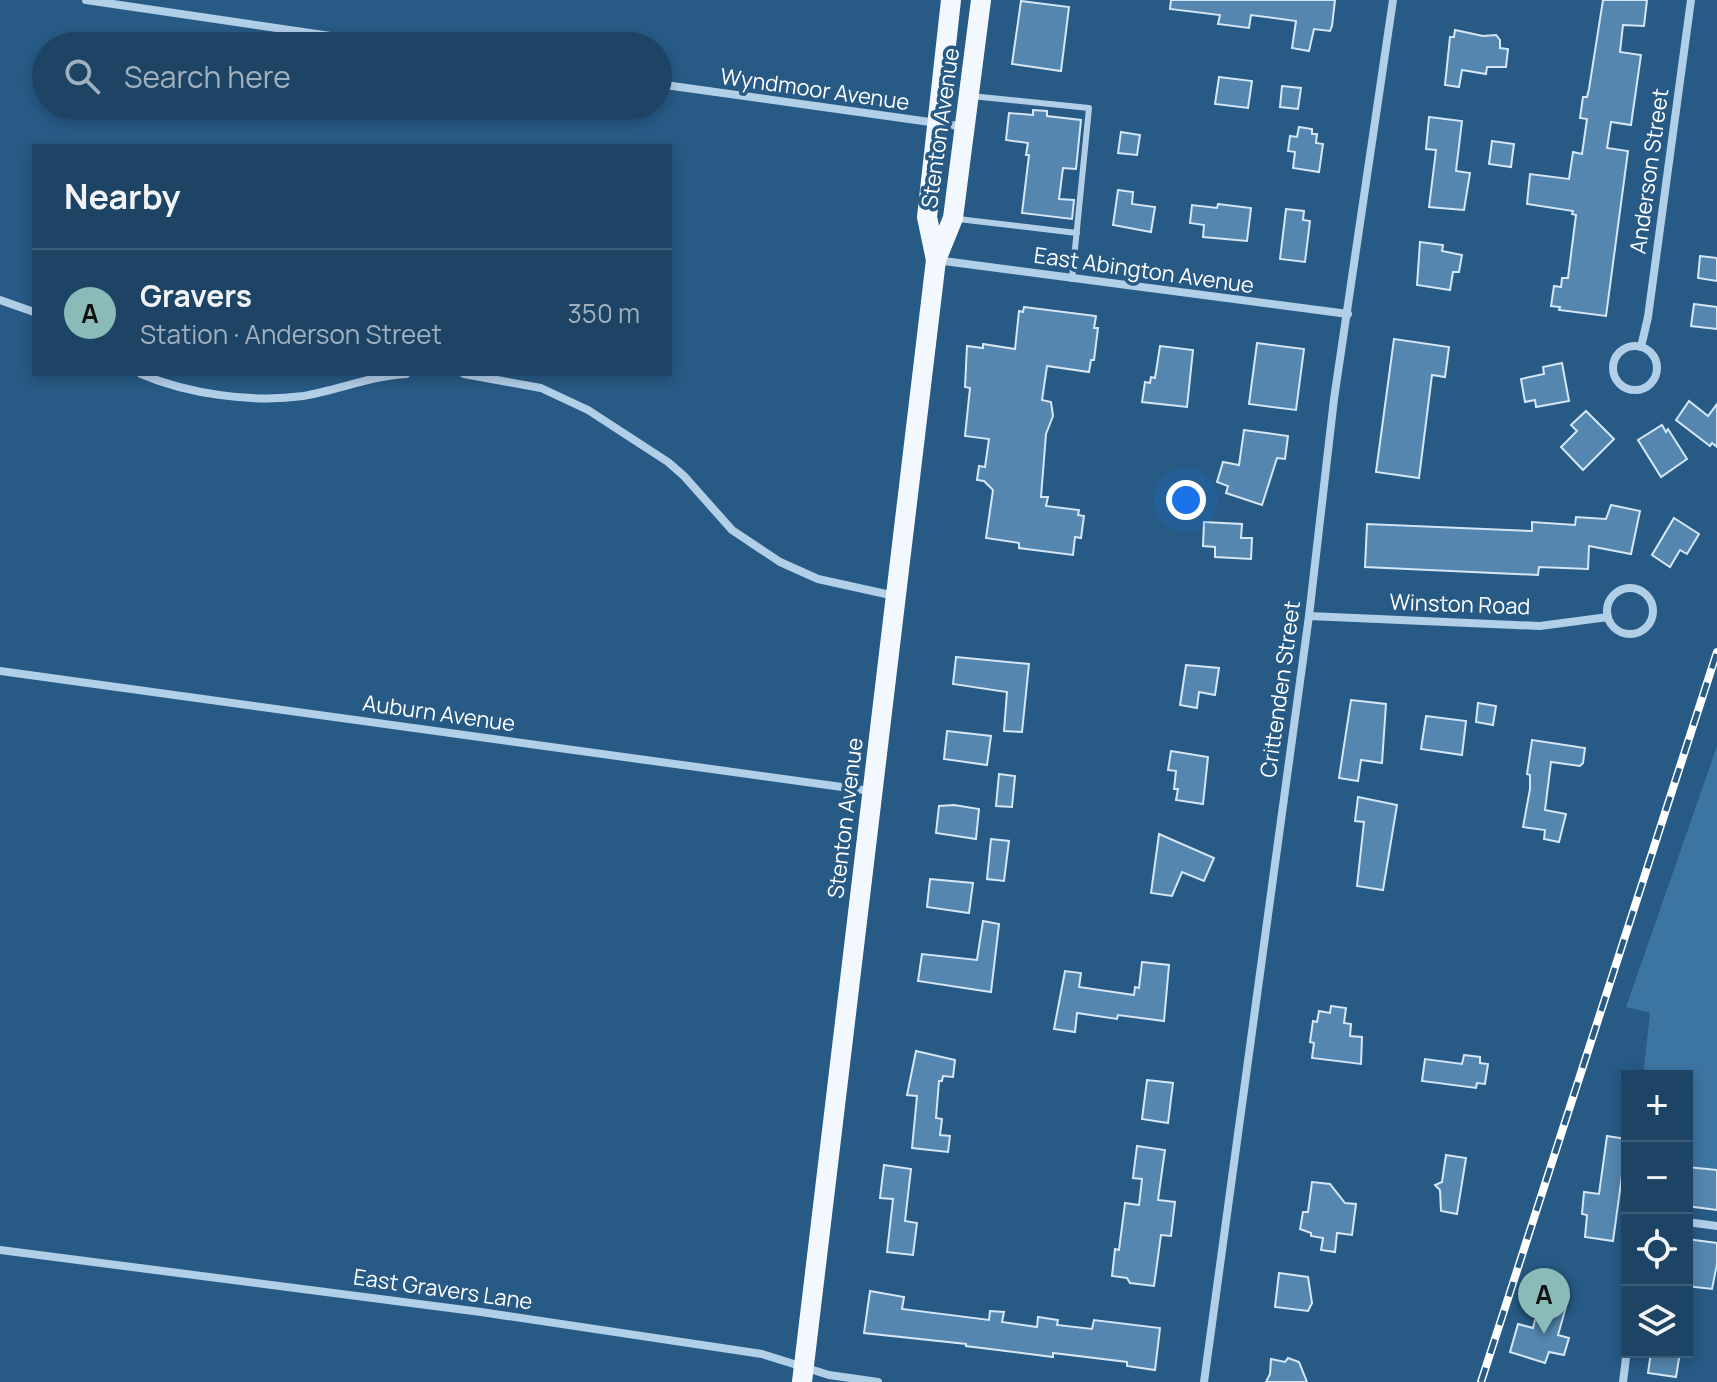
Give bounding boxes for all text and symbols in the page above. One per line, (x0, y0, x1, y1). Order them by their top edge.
search box (32, 32, 672, 120)
street label: Stenton Avenue (914, 46, 966, 210)
icon: search (60, 54, 104, 98)
text: Search here (124, 56, 291, 97)
street label: Wyndmoor Avenue (719, 61, 912, 117)
street label: Anderson Street (1623, 86, 1675, 256)
text: Nearby (64, 173, 180, 219)
street label: East Abington Avenue (1032, 240, 1256, 300)
text: Gravers (140, 275, 252, 316)
text: A (81, 295, 99, 331)
text: 350 m (567, 295, 640, 331)
text: Station · Anderson Street (140, 316, 442, 352)
your location (1166, 480, 1206, 520)
street label: Winston Road (1389, 587, 1531, 621)
street label: Crittenden Street (1253, 598, 1307, 779)
street label: Auburn Avenue (361, 687, 517, 739)
street label: Stenton Avenue (820, 736, 870, 900)
map controls (1621, 1070, 1693, 1358)
button: + (1621, 1070, 1693, 1142)
button: − (1621, 1142, 1693, 1214)
button: locate (1621, 1214, 1693, 1286)
street label: East Gravers Lane (351, 1262, 535, 1316)
pin: A (1518, 1268, 1570, 1334)
button: layers (1621, 1286, 1693, 1358)

